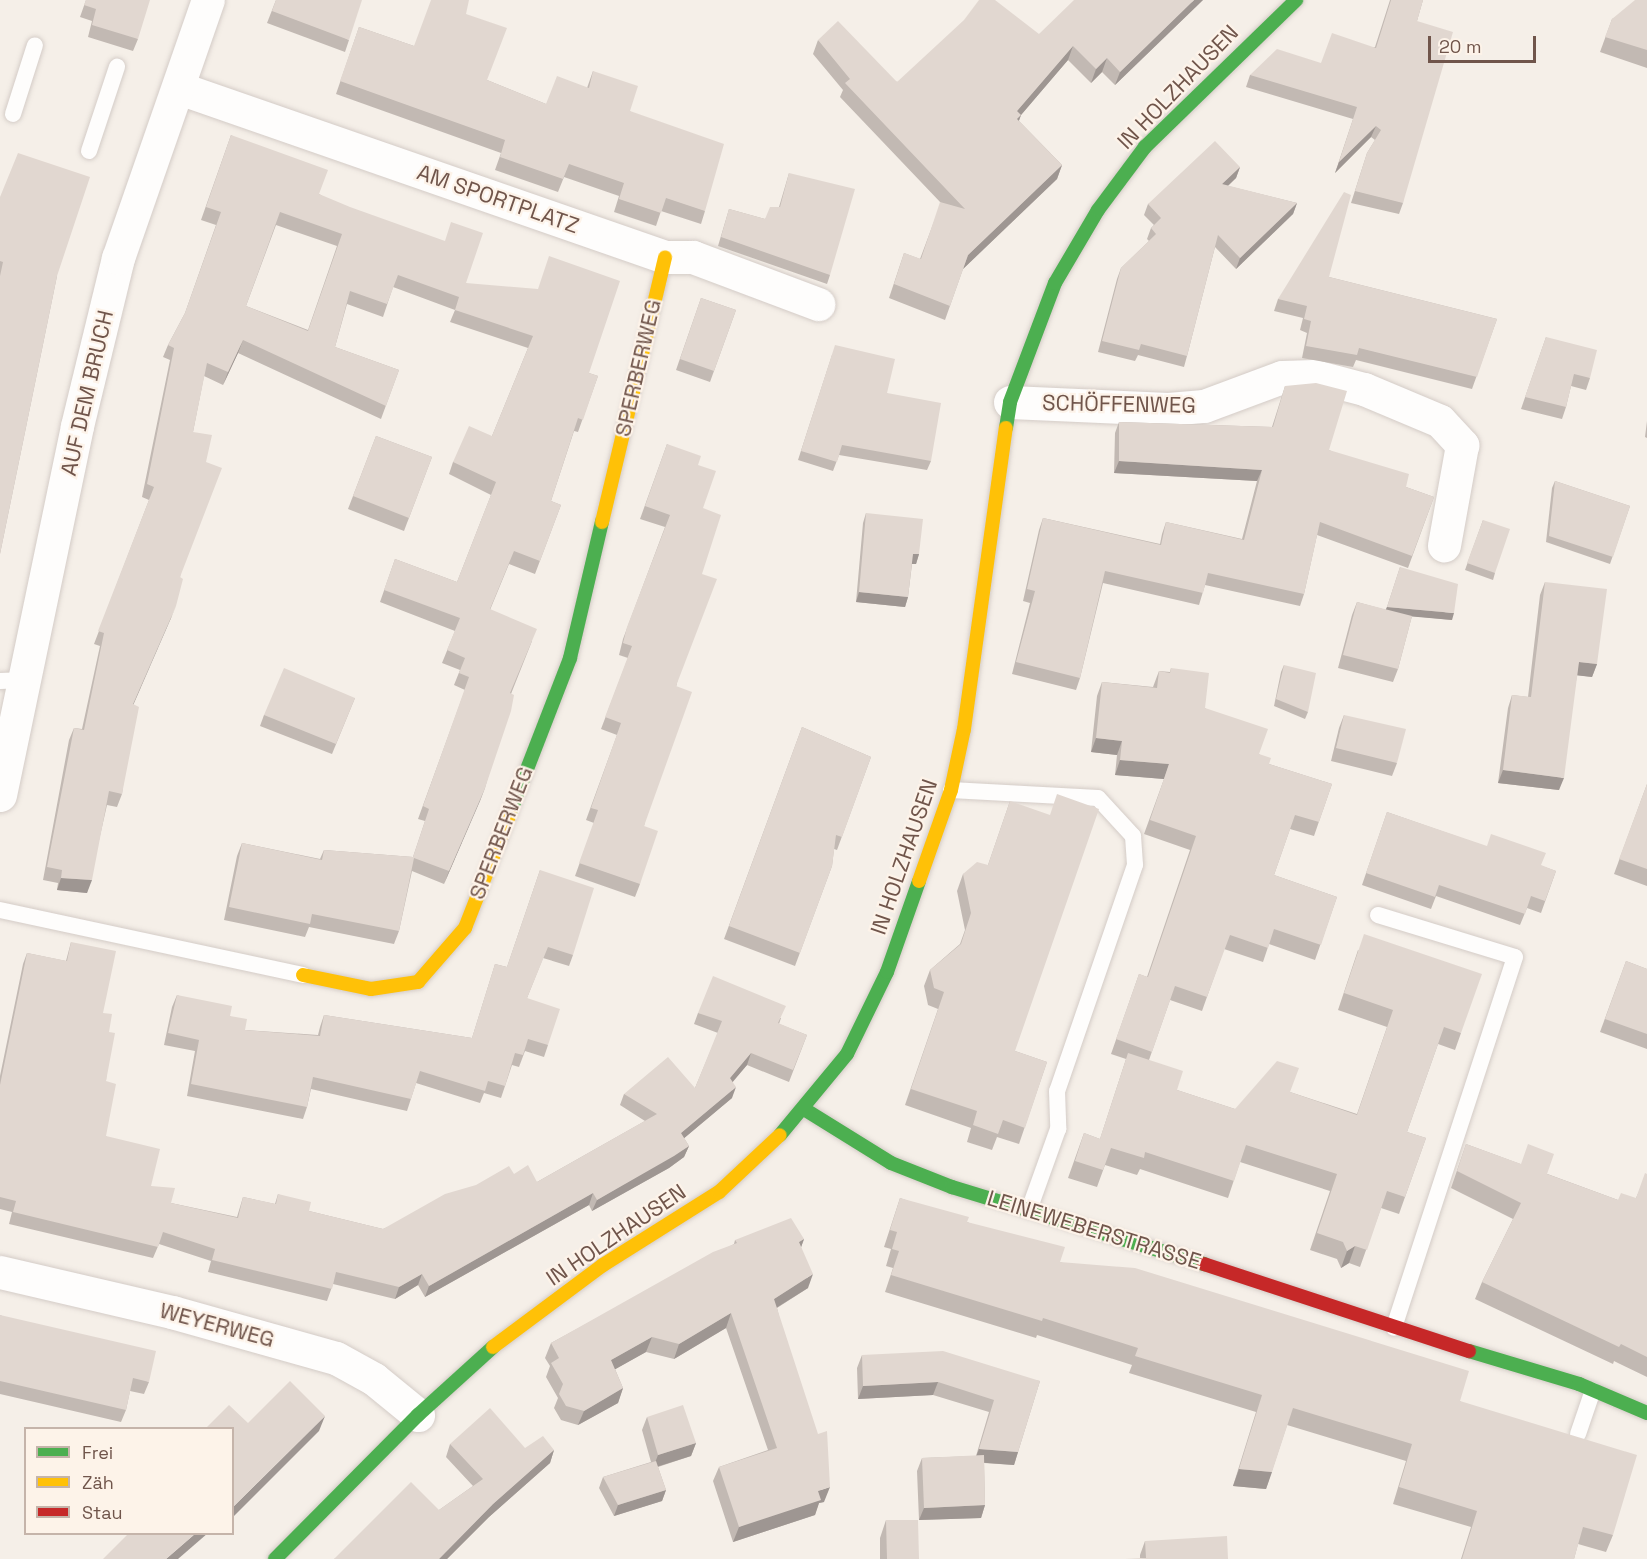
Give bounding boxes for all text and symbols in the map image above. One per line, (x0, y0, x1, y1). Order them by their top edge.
street label: IN HOLZHAUSEN (1112, 19, 1244, 155)
scale bar (1431, 24, 1539, 62)
text: 20 m (1439, 35, 1482, 58)
street label: AM SPORTPLATZ (414, 159, 582, 239)
street label: SPERBERWEG (609, 297, 667, 439)
street label: AUF DEM BRUCH (55, 308, 119, 478)
street label: SCHÖFFENWEG (1042, 389, 1196, 419)
street label: SPERBERWEG (464, 763, 538, 903)
street label: IN HOLZHAUSEN (865, 776, 943, 938)
street label: IN HOLZHAUSEN (541, 1179, 691, 1291)
street label: LEINEWEBERSTRASSE (984, 1185, 1204, 1275)
street label: WEYERWEG (157, 1297, 277, 1353)
legend (24, 1427, 234, 1535)
text: Frei (82, 1441, 113, 1464)
text: Zäh (82, 1471, 114, 1494)
text: Stau (82, 1501, 122, 1524)

